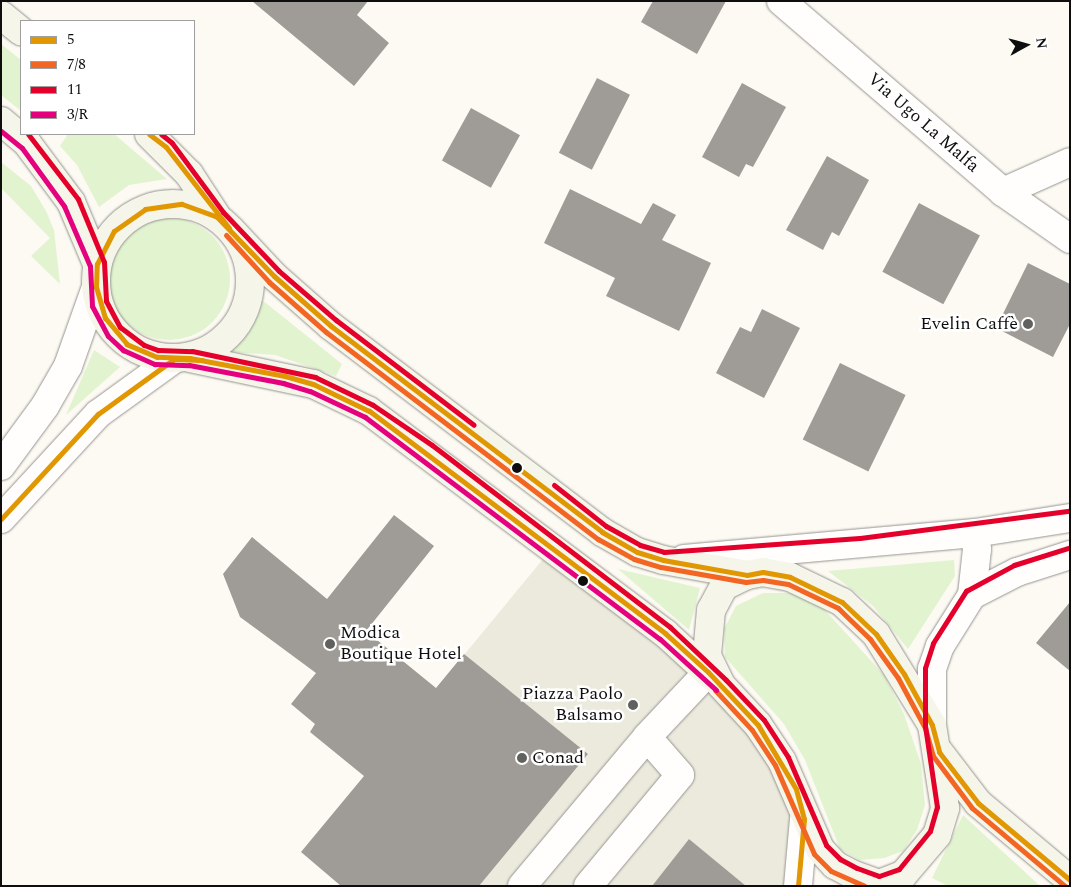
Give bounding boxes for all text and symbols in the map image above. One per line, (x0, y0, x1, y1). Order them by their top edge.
legend (20, 20, 195, 135)
north arrow (1001, 20, 1051, 70)
text: 5 (67, 28, 75, 51)
text: N (1030, 36, 1053, 50)
text: 7/8 (67, 53, 86, 76)
street label: Via Ugo La Malfa (863, 69, 983, 177)
text: 11 (67, 78, 82, 101)
text: 3/R (67, 103, 88, 126)
place label: Evelin Caffè (920, 313, 1018, 335)
marker: Evelin Caffè (1022, 318, 1034, 330)
unlabelled marker (512, 463, 522, 473)
unlabelled marker (578, 576, 588, 586)
place label: Modica Boutique Hotel (340, 623, 462, 666)
marker: Modica Boutique Hotel (324, 638, 336, 650)
place label: Piazza Paolo Balsamo (522, 684, 623, 726)
marker: Piazza Paolo Balsamo (627, 699, 639, 711)
place label: Conad (532, 747, 584, 769)
marker: Conad (516, 752, 528, 764)

